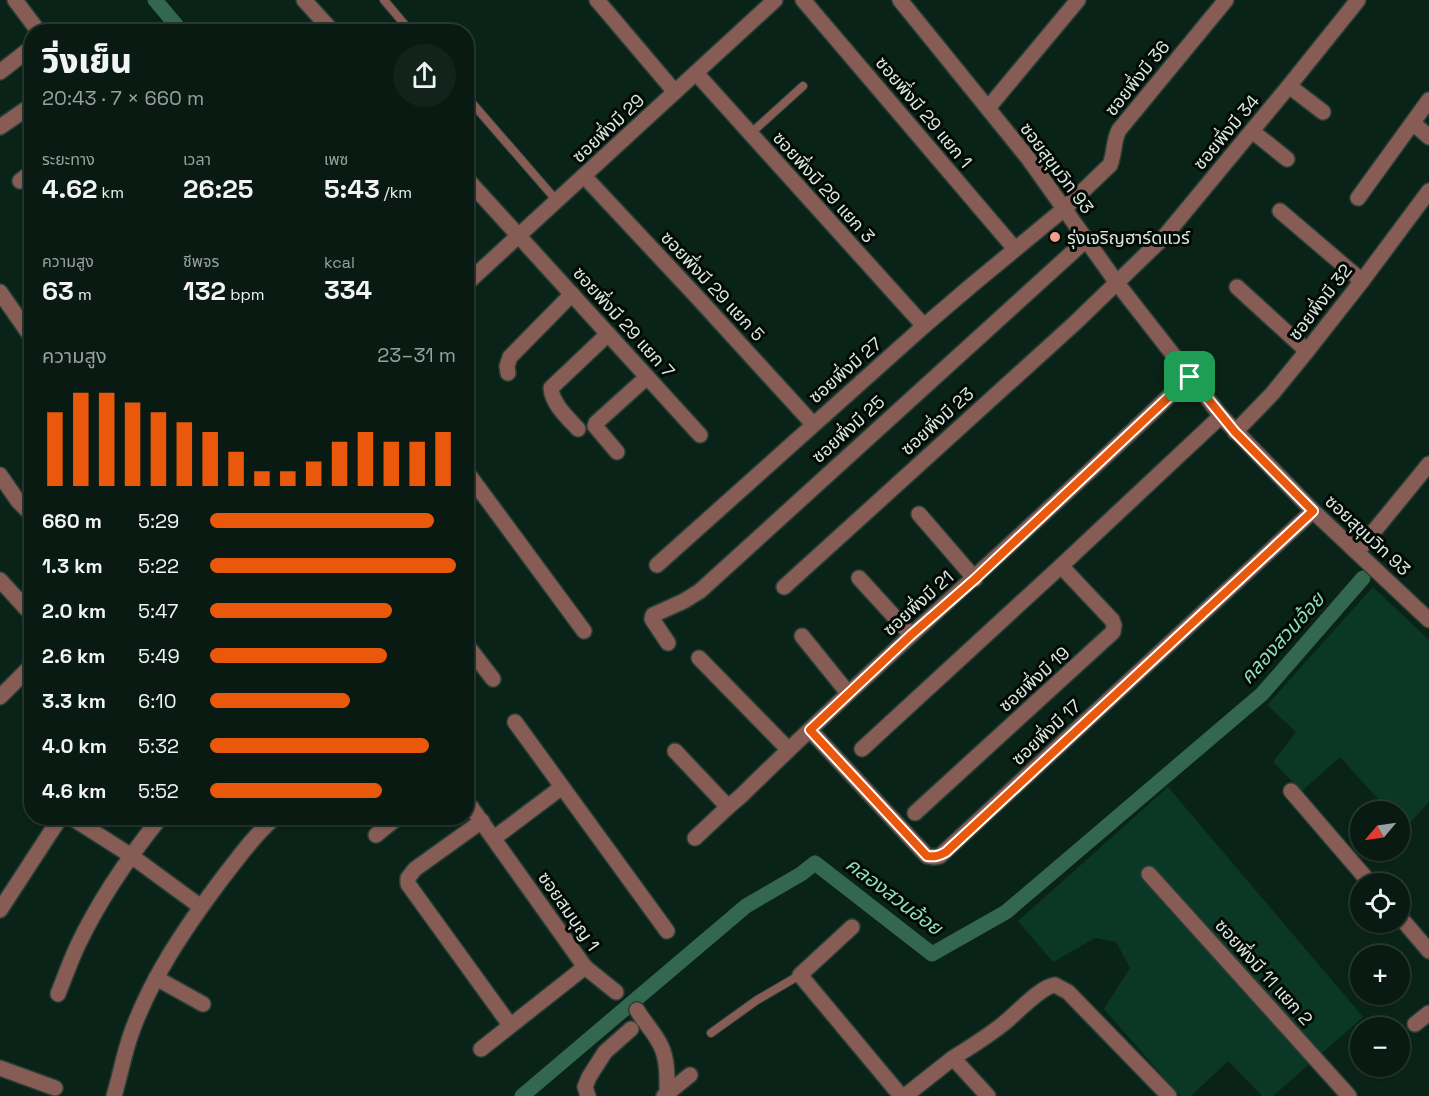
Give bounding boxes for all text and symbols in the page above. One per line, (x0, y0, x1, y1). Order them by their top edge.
street label: ซอยพึ่งมี 36 (1099, 35, 1175, 121)
text: วิ่งเย็น (42, 41, 132, 83)
button: share (393, 44, 456, 107)
street label: ซอยพึ่งมี 29 แยก 1 (871, 51, 978, 173)
text: 20:43 · 7 × 660 m (42, 85, 204, 111)
street label: ซอยพึ่งมี 29 (566, 88, 649, 167)
street label: ซอยพึ่งมี 34 (1187, 89, 1264, 174)
street label: ซอยสุขุมวิท 93 (1015, 118, 1099, 218)
street label: ซอยพึ่งมี 29 แยก 3 (768, 126, 881, 247)
text: ระยะทาง (42, 149, 95, 170)
text: เวลา (183, 149, 211, 170)
text: เพซ (324, 149, 348, 170)
text: 4.62 (42, 172, 97, 206)
text: 26:25 (183, 172, 253, 206)
text: 5:43 (324, 172, 380, 206)
text: km (97, 182, 124, 203)
text: /km (380, 182, 412, 203)
street label: ซอยพึ่งมี 29 แยก 5 (656, 226, 771, 346)
place label: รุ่งเจริญฮาร์ดแวร์ (1067, 226, 1191, 249)
marker: รุ่งเจริญฮาร์ดแวร์ (1048, 230, 1062, 244)
text: ความสูง (42, 251, 94, 272)
text: ชีพจร (183, 251, 219, 272)
text: kcal (324, 252, 355, 273)
street label: ซอยพึ่งมี 32 (1282, 259, 1357, 345)
street label: ซอยพึ่งมี 29 แยก 7 (568, 261, 681, 382)
text: 334 (324, 273, 372, 307)
text: 63 (42, 274, 74, 308)
text: 132 (183, 274, 226, 308)
text: m (74, 284, 92, 305)
text: bpm (226, 284, 265, 305)
street label: ซอยพึ่งมี 27 (803, 331, 886, 408)
text: 23–31 m (377, 342, 456, 368)
text: ความสูง (42, 343, 107, 369)
pin (1164, 351, 1215, 402)
icon: arrive (1173, 360, 1206, 393)
street label: ซอยพึ่งมี 23 (895, 381, 978, 460)
street label: ซอยพึ่งมี 25 (806, 389, 889, 468)
street label: ซอยสุขุมวิท 93 (1320, 490, 1416, 580)
text: 660 m (42, 508, 102, 534)
text: 5:29 (138, 508, 179, 534)
text: 1.3 km (42, 553, 103, 579)
text: 5:22 (138, 553, 179, 579)
street label: ซอยพึ่งมี 21 (877, 565, 958, 641)
water label: คลองสวนอ้อย (1234, 585, 1331, 689)
text: 2.0 km (42, 598, 106, 624)
text: 5:47 (138, 598, 178, 624)
street label: ซอยพึ่งมี 19 (993, 640, 1074, 717)
text: 2.6 km (42, 643, 105, 669)
text: 5:49 (138, 643, 180, 669)
text: 3.3 km (42, 688, 106, 714)
text: 6:10 (138, 688, 176, 714)
street label: ซอยพึ่งมี 17 (1006, 693, 1085, 770)
text: 4.0 km (42, 733, 107, 759)
text: 5:32 (138, 733, 179, 759)
text: 4.6 km (42, 778, 106, 804)
text: 5:52 (138, 778, 179, 804)
north arrow (1350, 801, 1410, 861)
map controls (1350, 801, 1410, 1077)
water label: คลองสวนอ้อย (841, 851, 949, 942)
street label: ซอยสมบุญ 1 (533, 867, 605, 955)
button: locate (1350, 873, 1410, 933)
street label: ซอยพึ่งมี 11 แยก 2 (1210, 913, 1319, 1030)
button: + (1350, 945, 1410, 1005)
button: − (1350, 1017, 1410, 1077)

